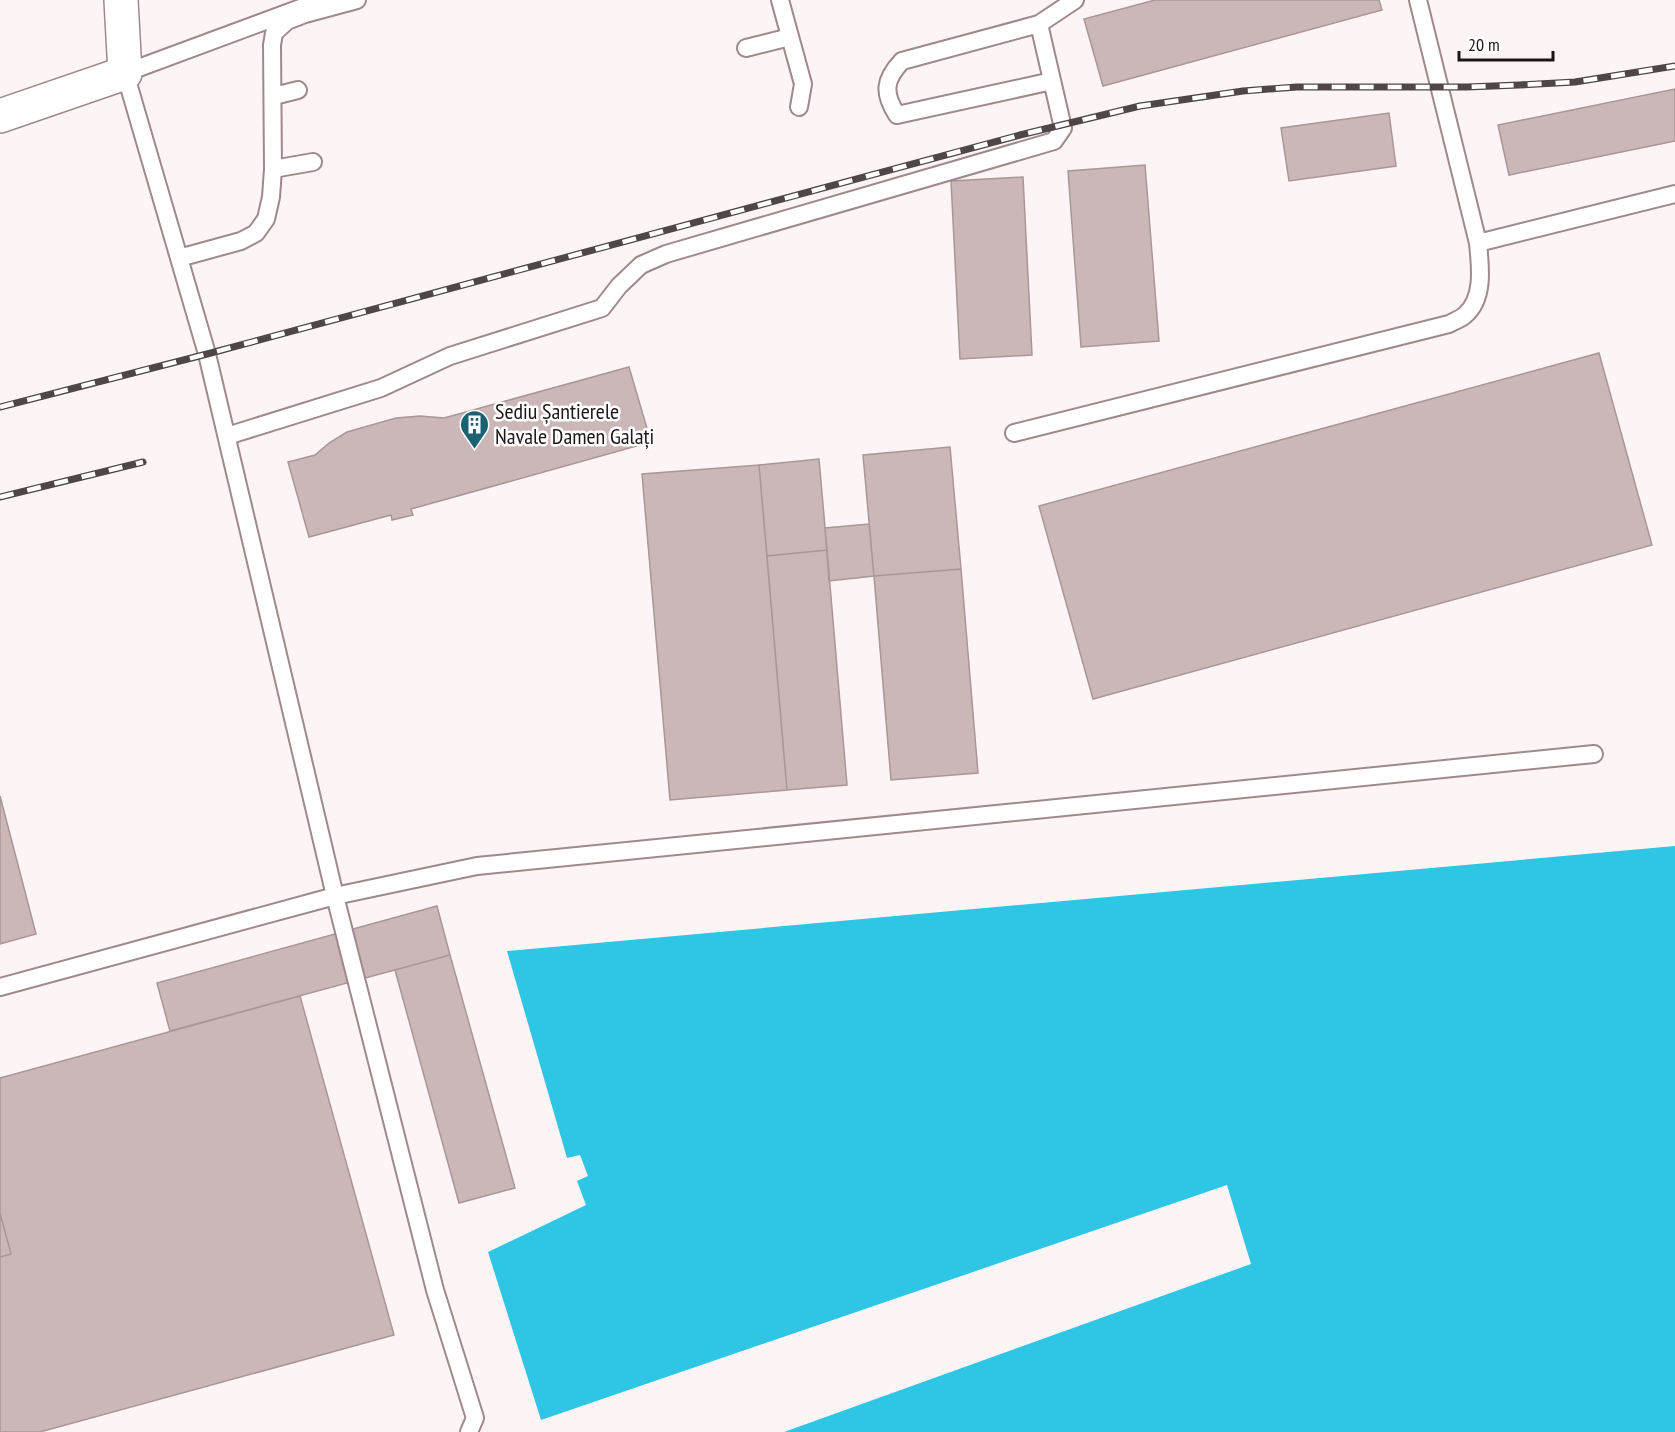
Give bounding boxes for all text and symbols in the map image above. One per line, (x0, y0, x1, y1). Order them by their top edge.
scale bar (1459, 24, 1554, 62)
text: 20 m (1468, 33, 1500, 56)
place label: Sediu Șantierele Navale Damen Galați (495, 397, 654, 450)
building icon: Sediu Șantierele Navale Damen Galați (458, 408, 490, 450)

